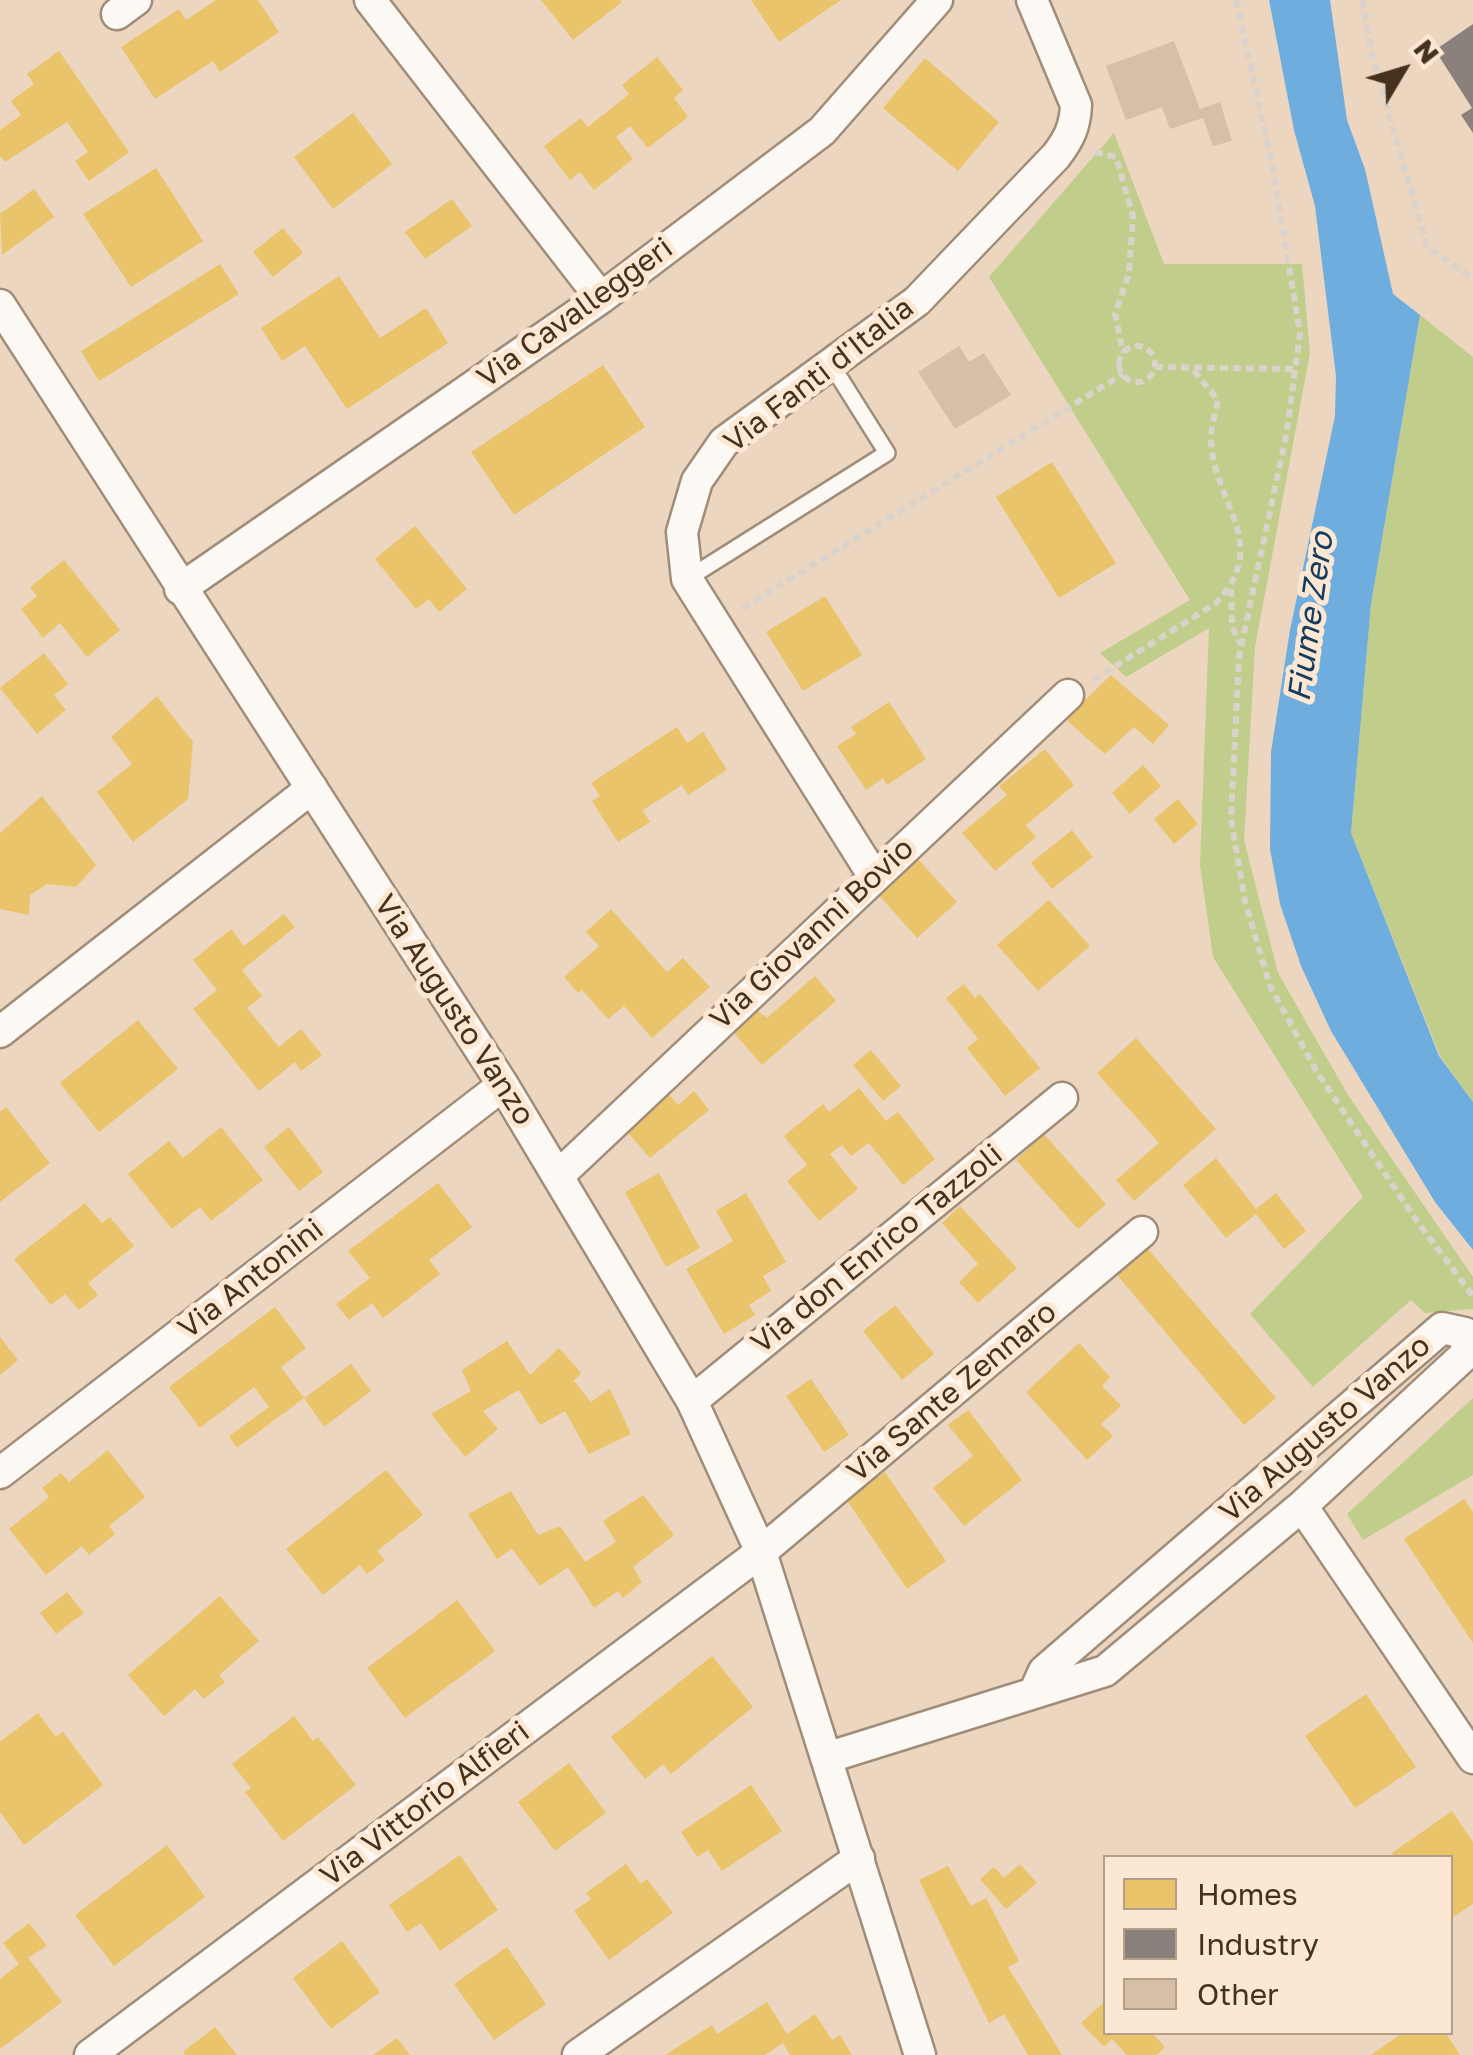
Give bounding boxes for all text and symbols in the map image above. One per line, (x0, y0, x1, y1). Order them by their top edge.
north arrow (1353, 20, 1453, 120)
text: N (1407, 33, 1447, 70)
street label: Via Cavalleggeri (470, 230, 680, 396)
street label: Via Fanti d'Italia (717, 290, 921, 460)
water label: Fiume Zero (1280, 530, 1342, 704)
street label: Via Giovanni Bovio (703, 831, 921, 1037)
street label: Via Augusto Vanzo (366, 888, 542, 1132)
street label: Via don Enrico Tazzoli (744, 1137, 1010, 1361)
street label: Via Antonini (171, 1211, 331, 1347)
street label: Via Sante Zennaro (840, 1294, 1064, 1490)
street label: Via Augusto Vanzo (1212, 1328, 1438, 1530)
street label: Via Vittorio Alfieri (313, 1714, 537, 1894)
legend (1103, 1855, 1453, 2035)
text: Homes (1197, 1876, 1298, 1912)
text: Industry (1197, 1926, 1319, 1962)
text: Other (1197, 1976, 1279, 2012)

